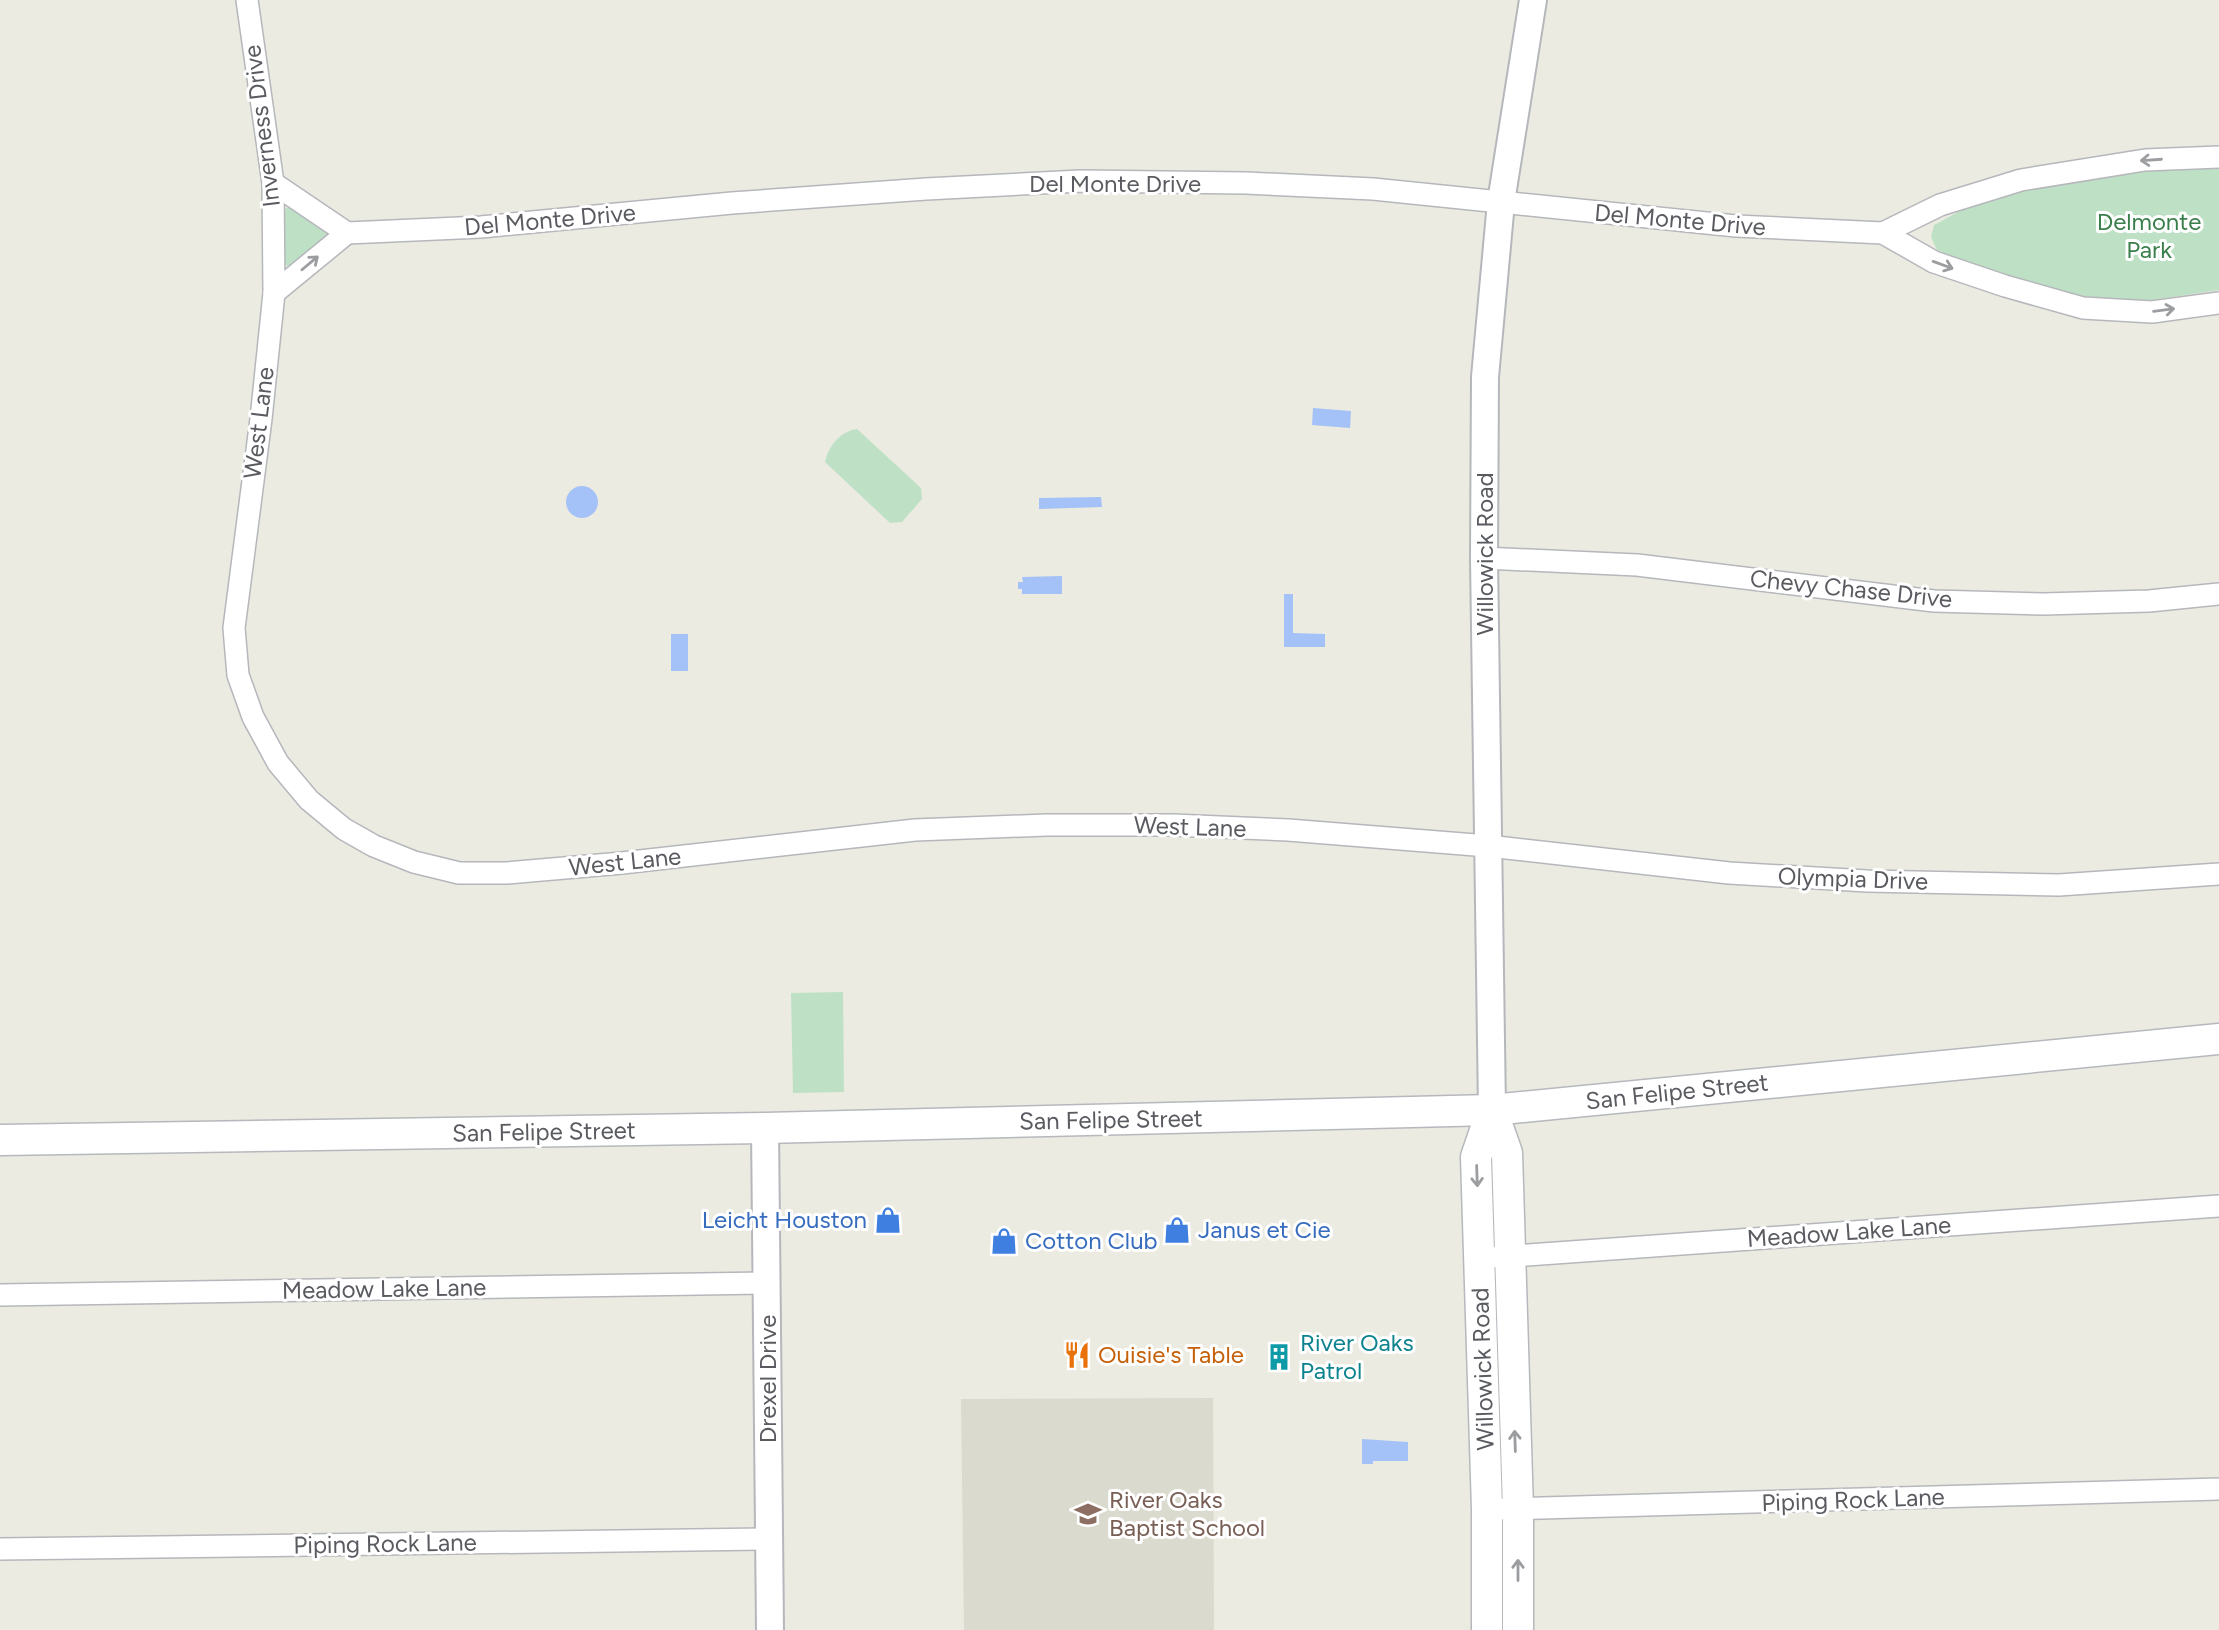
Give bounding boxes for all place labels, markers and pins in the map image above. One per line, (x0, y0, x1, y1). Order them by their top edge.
place label: Leicht Houston (702, 1205, 867, 1234)
shop icon: Leicht Houston (873, 1205, 903, 1235)
shop icon: Janus et Cie (1162, 1215, 1192, 1245)
place label: Janus et Cie (1198, 1215, 1331, 1244)
shop icon: Cotton Club (989, 1226, 1019, 1256)
place label: Cotton Club (1025, 1226, 1158, 1255)
place label: River Oaks Patrol (1300, 1328, 1414, 1385)
restaurant icon: Ouisie's Table (1062, 1340, 1092, 1370)
place label: Ouisie's Table (1098, 1340, 1244, 1369)
building icon: River Oaks Patrol (1264, 1342, 1294, 1372)
place label: River Oaks Baptist School (1109, 1485, 1265, 1542)
school or university icon: River Oaks Baptist School (1073, 1499, 1103, 1529)

